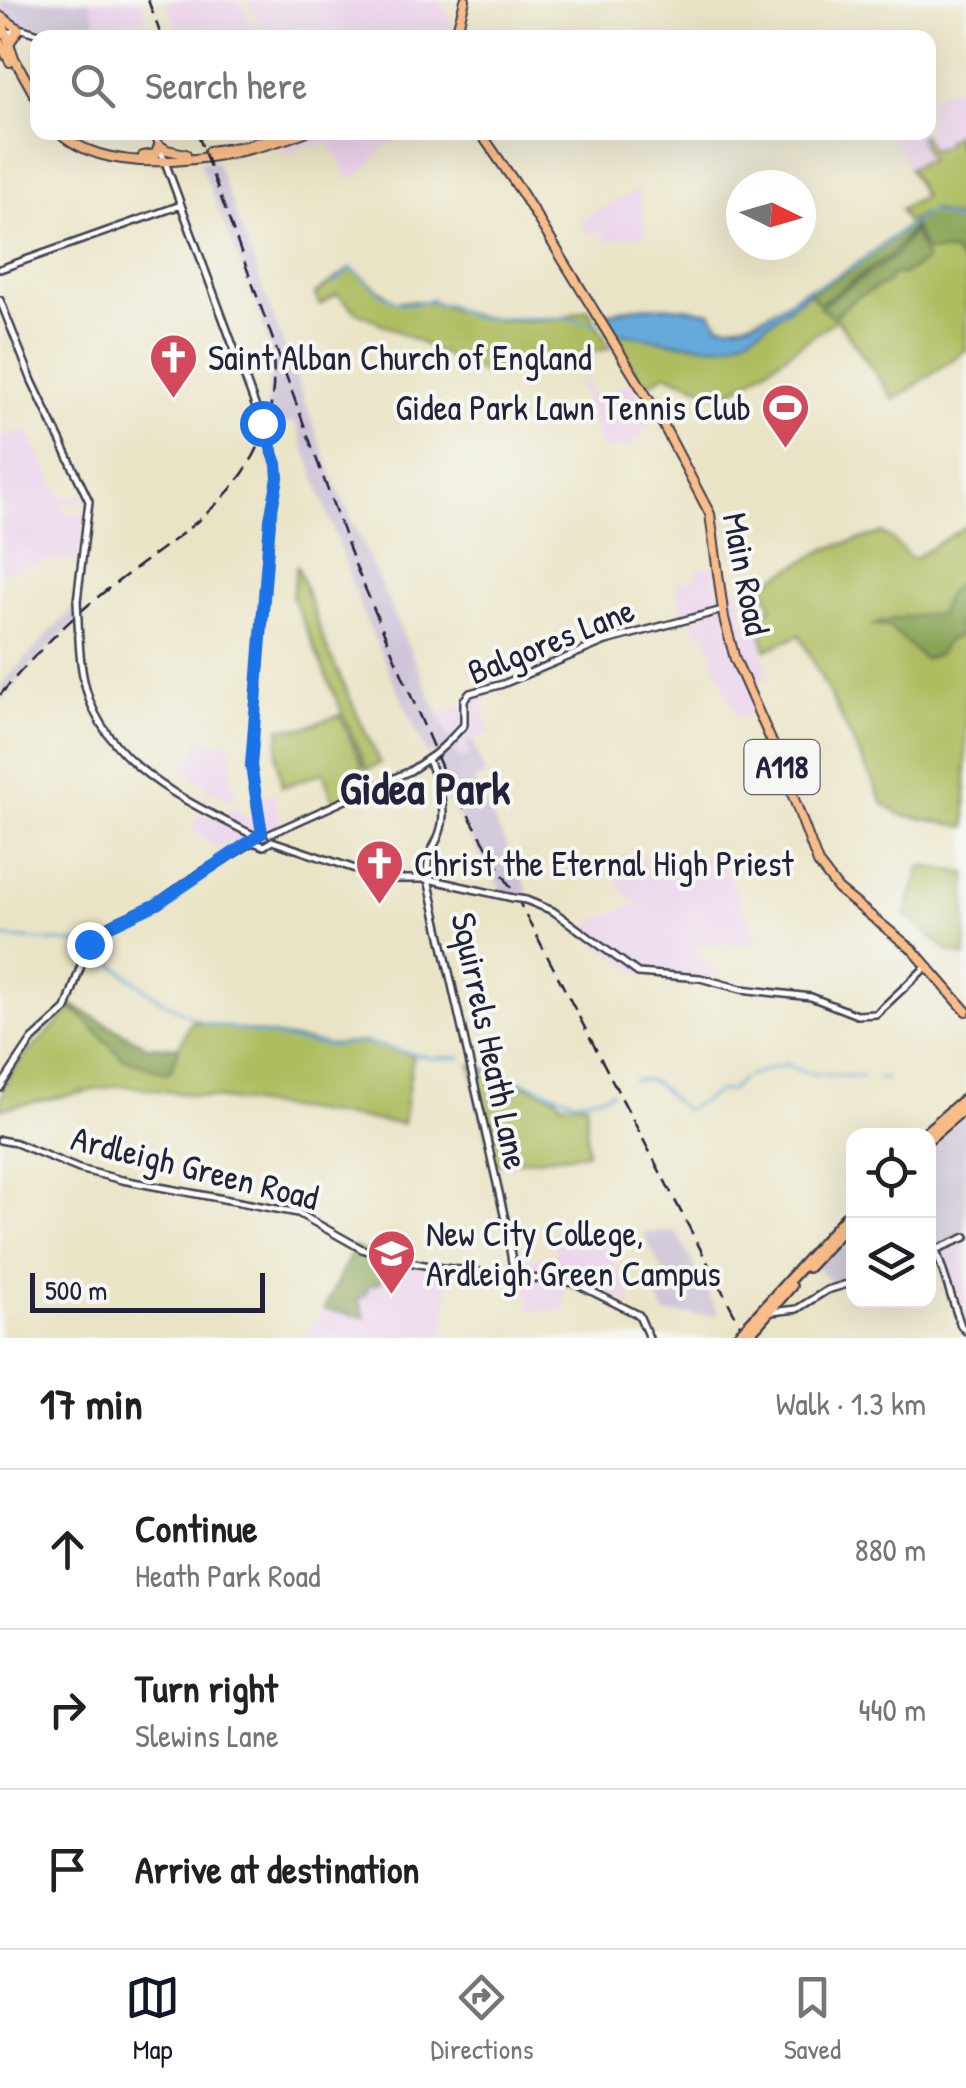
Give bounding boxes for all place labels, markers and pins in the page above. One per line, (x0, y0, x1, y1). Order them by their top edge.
church icon: Saint Alban Church of England (147, 332, 199, 400)
place label: Saint Alban Church of England (208, 334, 592, 381)
sports icon: Gidea Park Lawn Tennis Club (760, 382, 812, 450)
place label: Gidea Park Lawn Tennis Club (395, 384, 751, 431)
church icon: Christ the Eternal High Priest (353, 838, 405, 906)
place label: Christ the Eternal High Priest (414, 840, 794, 887)
place label: New City College, Ardleigh Green Campus (426, 1210, 721, 1297)
school or university icon: New City College, Ardleigh Green Campus (365, 1228, 417, 1296)

